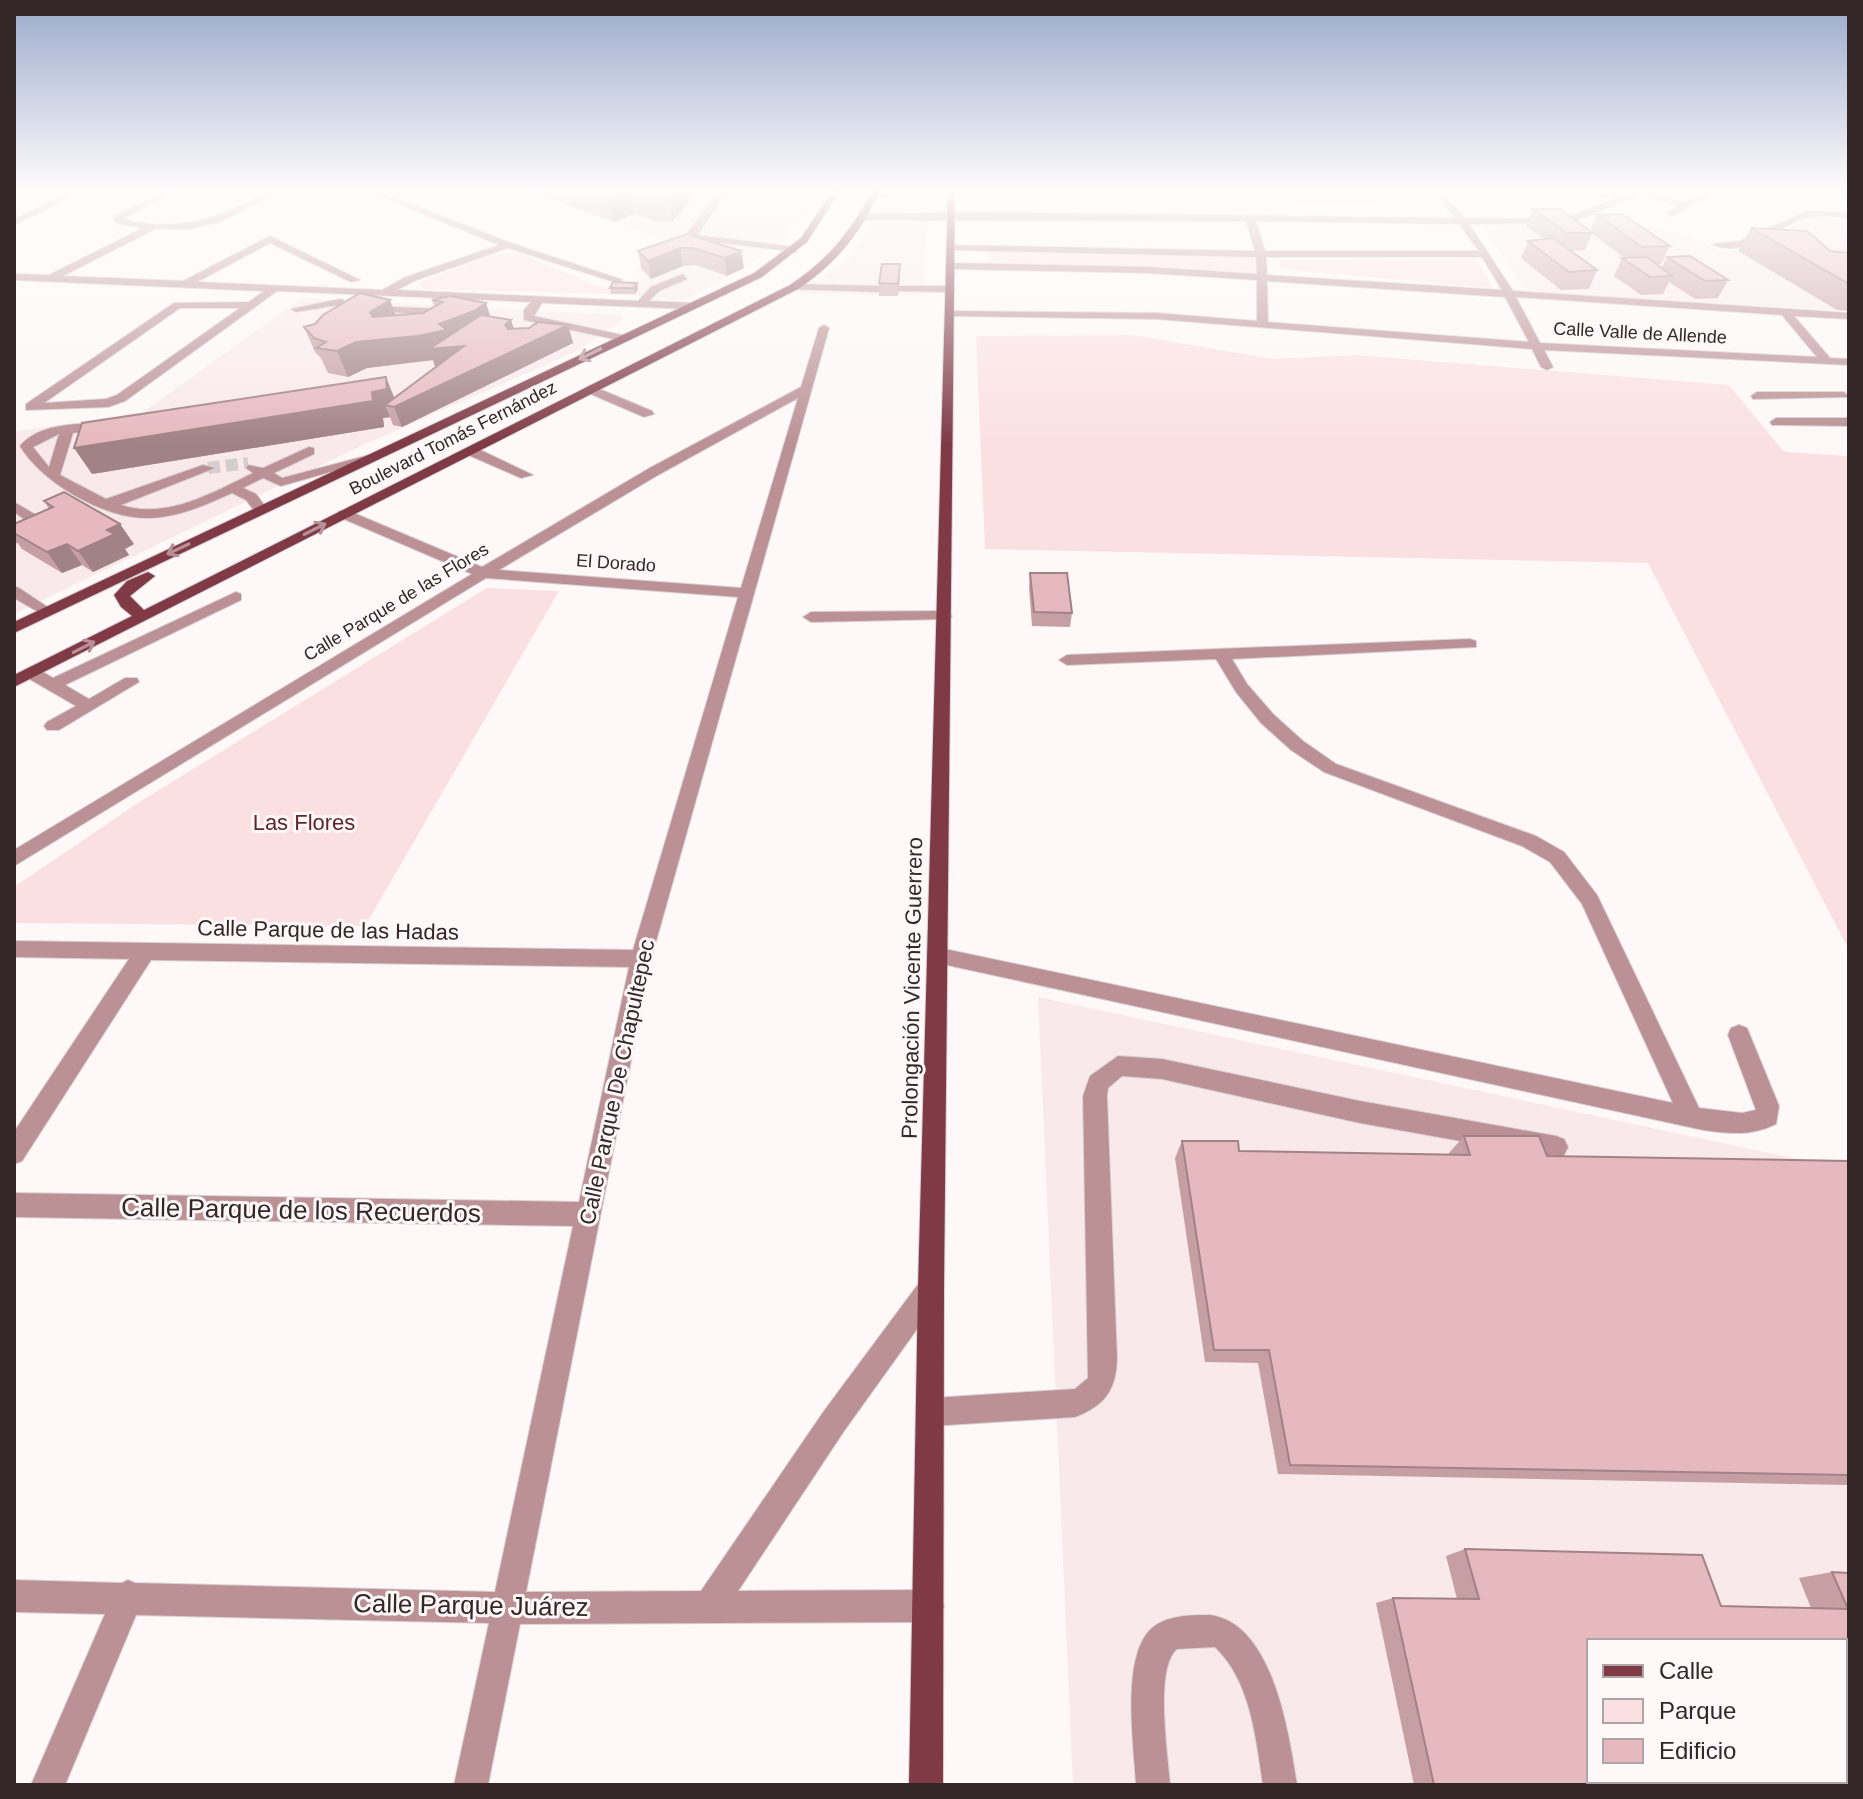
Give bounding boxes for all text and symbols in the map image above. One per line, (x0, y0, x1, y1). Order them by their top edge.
street label: Calle Valle de Allende (1553, 318, 1727, 348)
one-way arrow (579, 347, 603, 362)
street label: Boulevard Tomás Fernández (346, 377, 560, 499)
one-way arrow (303, 520, 327, 536)
street label: Calle Parque de las Flores (300, 539, 492, 665)
one-way arrow (166, 542, 190, 557)
street label: El Dorado (575, 550, 657, 576)
one-way arrow (71, 638, 95, 654)
park label: Las Flores (253, 810, 355, 835)
street label: Prolongación Vicente Guerrero (897, 837, 927, 1139)
street label: Calle Parque de las Hadas (197, 915, 459, 945)
street label: Calle Parque De Chapultepec (575, 937, 659, 1227)
street label: Calle Parque de los Recuerdos (121, 1192, 481, 1228)
street label: Calle Parque Juárez (353, 1588, 589, 1622)
legend (1587, 1639, 1847, 1783)
text: Calle (1659, 1657, 1714, 1684)
text: Parque (1659, 1697, 1736, 1724)
text: Edificio (1659, 1737, 1736, 1764)

